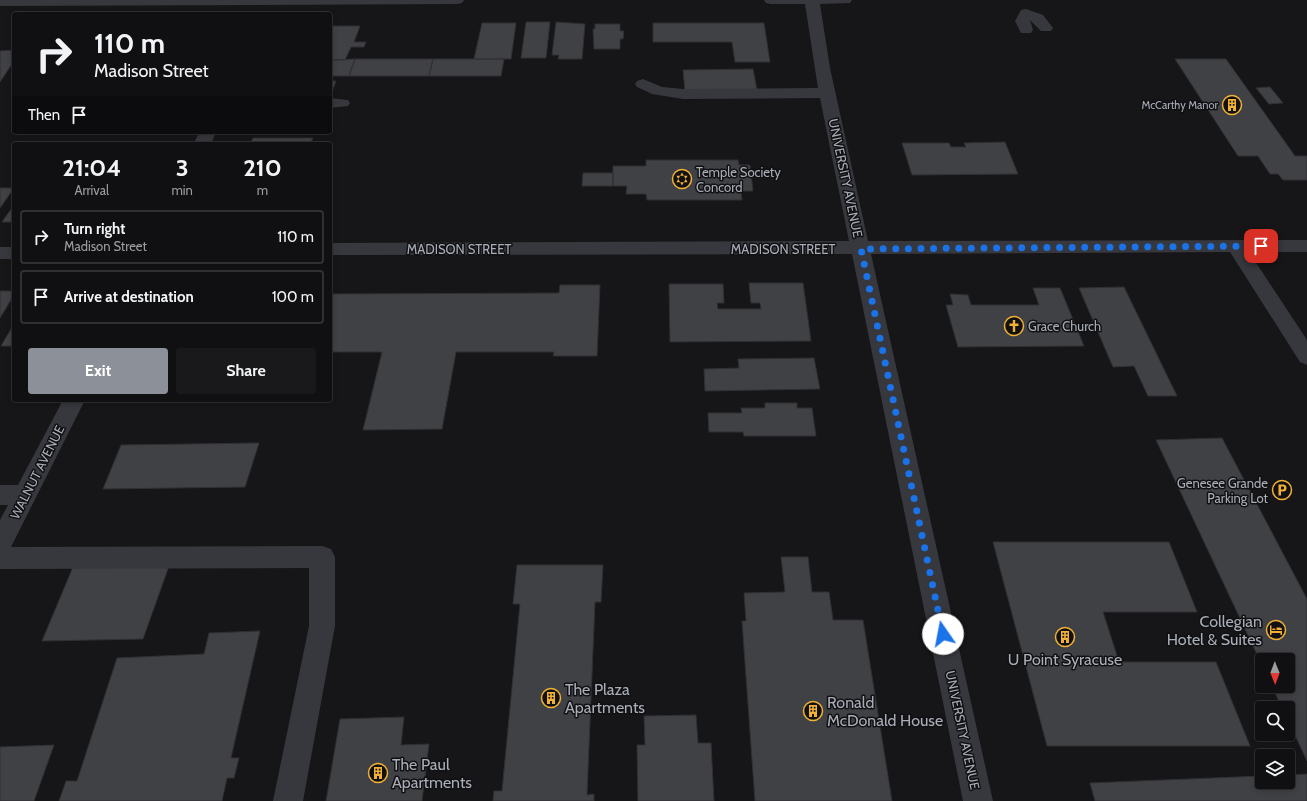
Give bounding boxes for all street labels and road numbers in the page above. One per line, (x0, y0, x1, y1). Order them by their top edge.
street label: UNIVERSITY AVENUE (826, 117, 866, 239)
street label: MADISON STREET (407, 241, 511, 257)
street label: MADISON STREET (731, 241, 835, 257)
street label: WALNUT AVENUE (6, 422, 68, 522)
street label: UNIVERSITY AVENUE (943, 669, 983, 791)

